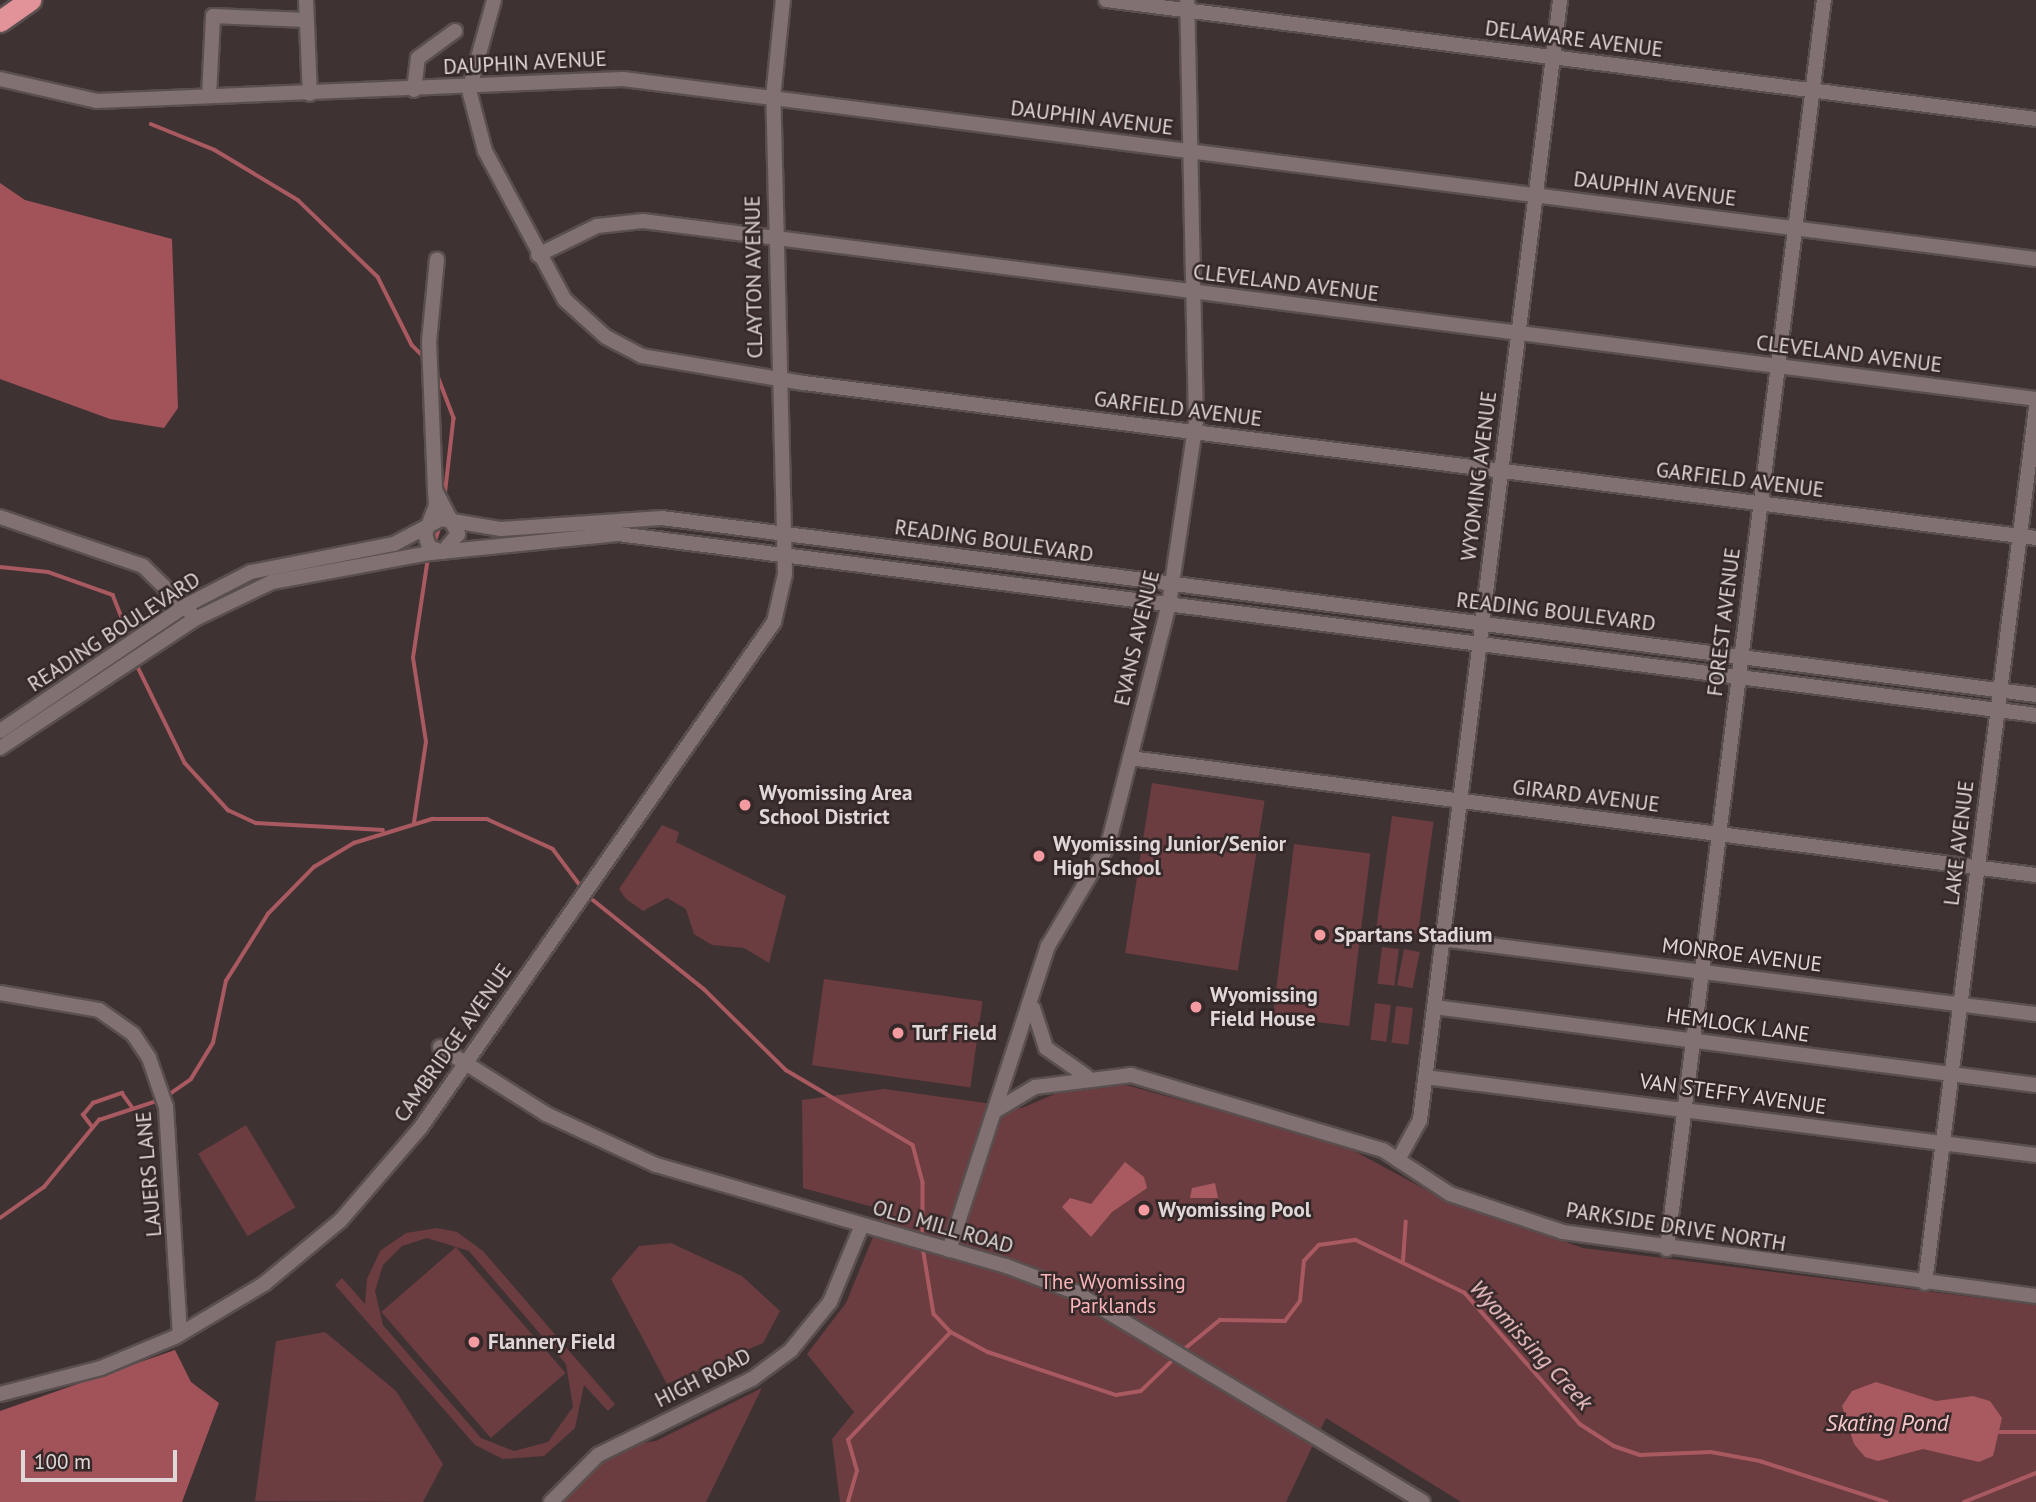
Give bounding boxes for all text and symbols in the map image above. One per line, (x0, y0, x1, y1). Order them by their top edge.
street label: DELAWARE AVENUE (1483, 16, 1665, 62)
street label: DAUPHIN AVENUE (442, 46, 608, 80)
street label: DAUPHIN AVENUE (1009, 95, 1175, 141)
street label: DAUPHIN AVENUE (1572, 166, 1738, 212)
street label: CLAYTON AVENUE (740, 195, 768, 359)
street label: CLEVELAND AVENUE (1191, 259, 1381, 307)
street label: CLEVELAND AVENUE (1754, 330, 1944, 378)
street label: GARFIELD AVENUE (1092, 386, 1264, 432)
street label: WYOMING AVENUE (1456, 389, 1502, 563)
street label: GARFIELD AVENUE (1654, 457, 1826, 503)
street label: READING BOULEVARD (893, 515, 1095, 567)
street label: FOREST AVENUE (1702, 546, 1746, 698)
street label: READING BOULEVARD (23, 567, 205, 697)
street label: EVANS AVENUE (1109, 567, 1165, 709)
street label: READING BOULEVARD (1455, 587, 1657, 637)
street label: GIRARD AVENUE (1511, 774, 1661, 818)
street label: LAKE AVENUE (1939, 779, 1979, 907)
place label: Wyomissing Area School District (759, 780, 913, 830)
marker: Wyomissing Area School District (737, 797, 753, 813)
place label: Wyomissing Junior/Senior High School (1053, 831, 1286, 881)
marker: Wyomissing Junior/Senior High School (1031, 848, 1047, 864)
place label: Spartans Stadium (1334, 922, 1492, 948)
marker: Spartans Stadium (1312, 927, 1328, 943)
street label: MONROE AVENUE (1660, 933, 1824, 977)
street label: CAMBRIDGE AVENUE (389, 959, 517, 1127)
place label: Wyomissing Field House (1210, 982, 1318, 1032)
marker: Wyomissing Field House (1188, 999, 1204, 1015)
street label: HEMLOCK LANE (1665, 1002, 1811, 1048)
place label: Turf Field (912, 1020, 997, 1046)
marker: Turf Field (890, 1025, 906, 1041)
street label: VAN STEFFY AVENUE (1637, 1068, 1829, 1120)
street label: LAUERS LANE (131, 1110, 167, 1238)
street label: OLD MILL ROAD (869, 1195, 1017, 1259)
place label: Wyomissing Pool (1158, 1197, 1311, 1223)
street label: PARKSIDE DRIVE NORTH (1564, 1197, 1788, 1257)
marker: Wyomissing Pool (1136, 1202, 1152, 1218)
park label: The Wyomissing Parklands (1040, 1269, 1186, 1319)
water label: Wyomissing Creek (1464, 1274, 1598, 1416)
place label: Flannery Field (488, 1329, 616, 1355)
marker: Flannery Field (466, 1334, 482, 1350)
street label: HIGH ROAD (651, 1343, 755, 1413)
water label: Skating Pond (1826, 1409, 1948, 1437)
scale bar (24, 1436, 180, 1480)
text: 100 m (34, 1448, 91, 1475)

